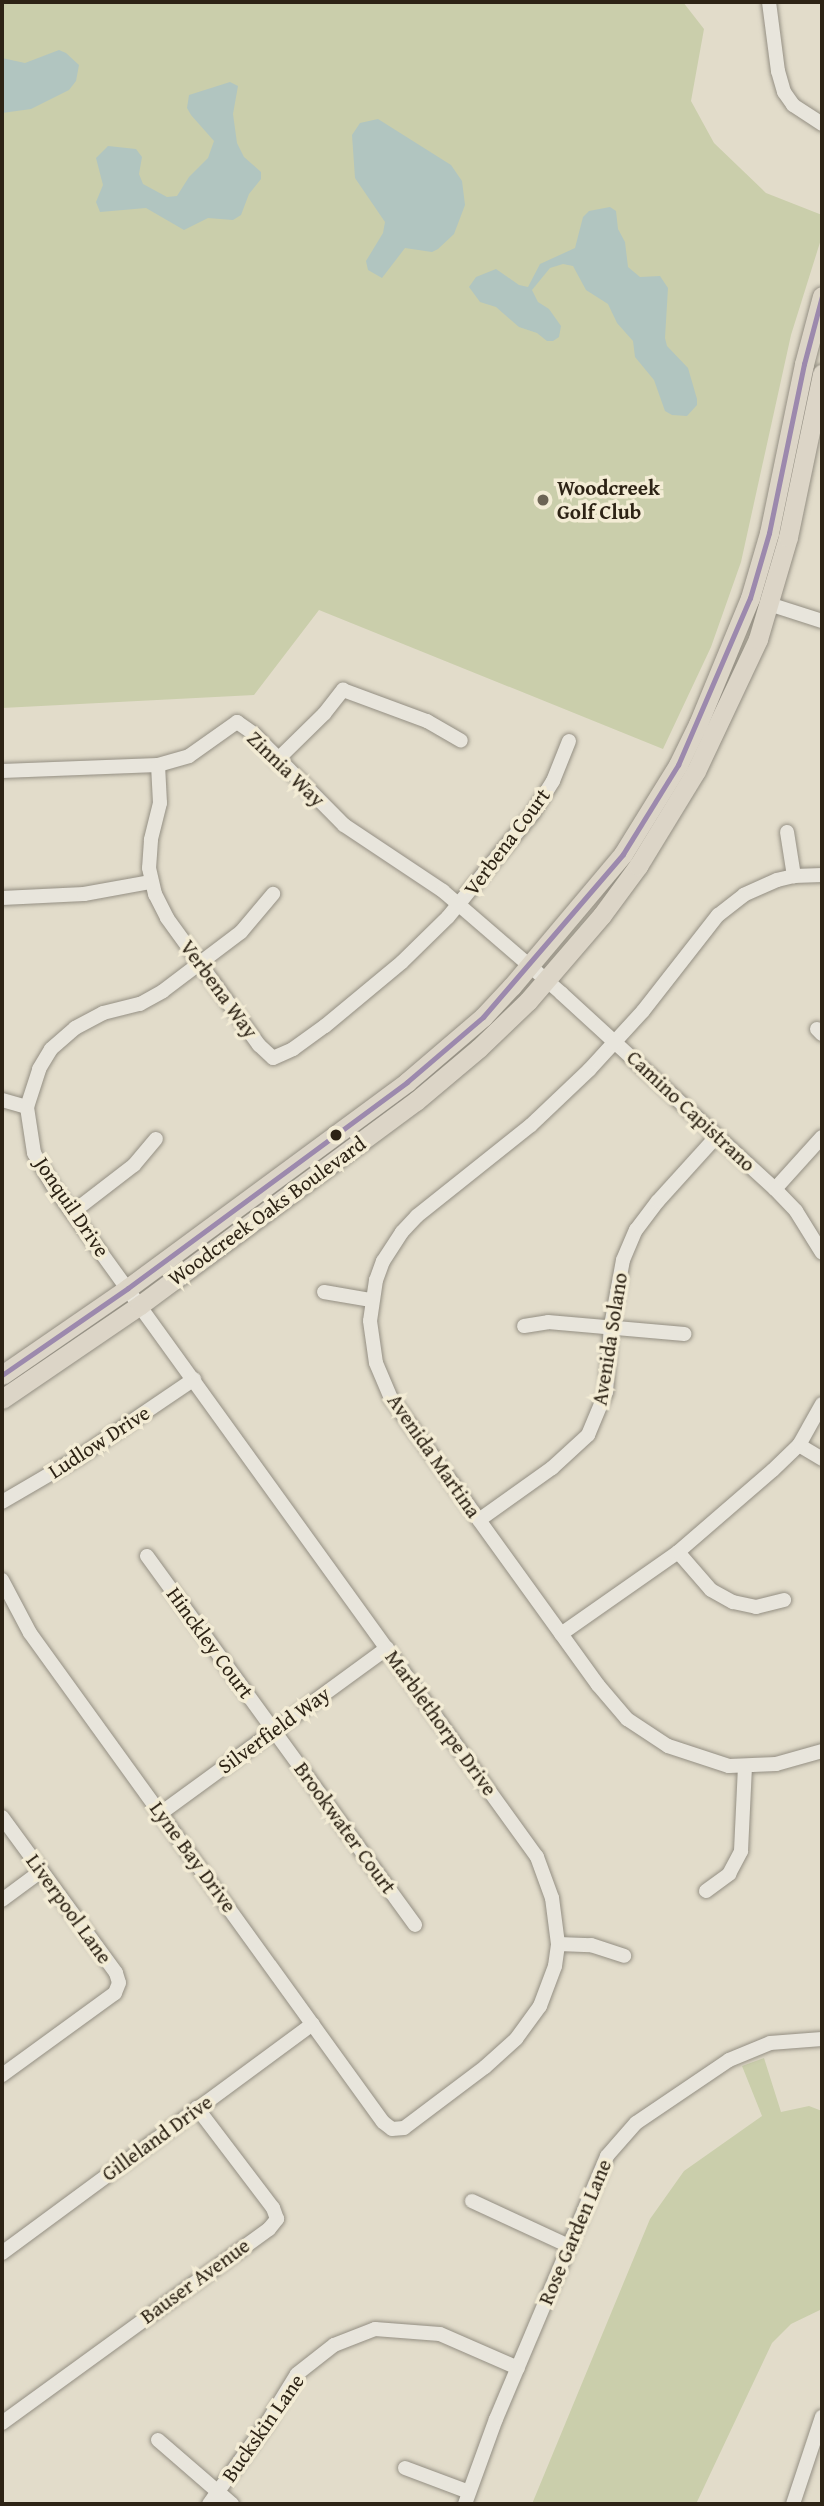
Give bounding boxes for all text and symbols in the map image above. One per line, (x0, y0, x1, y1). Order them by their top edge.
place label: Woodcreek Golf Club (557, 475, 660, 525)
marker: Woodcreek Golf Club (535, 492, 551, 508)
street label: Zinnia Way (242, 726, 330, 812)
street label: Verbena Court (459, 783, 555, 901)
street label: Verbena Way (175, 935, 263, 1043)
street label: Camino Capistrano (621, 1045, 761, 1177)
unlabelled marker (329, 1128, 343, 1142)
street label: Woodcreek Oaks Boulevard (163, 1131, 371, 1291)
street label: Jonquil Drive (29, 1152, 115, 1262)
street label: Avenida Solano (587, 1271, 633, 1407)
street label: Avenida Martina (382, 1389, 486, 1523)
street label: Ludlow Drive (44, 1400, 154, 1484)
street label: Hinckley Court (161, 1582, 259, 1704)
street label: Marblethorpe Drive (380, 1645, 502, 1801)
street label: Silverfield Way (213, 1681, 335, 1779)
street label: Brookwater Court (289, 1757, 401, 1899)
street label: Lyne Bay Drive (144, 1797, 242, 1917)
street label: Liverpool Lane (21, 1849, 117, 1969)
street label: Gilleland Drive (97, 2089, 217, 2187)
street label: Rose Garden Lane (533, 2155, 617, 2309)
street label: Bauser Avenue (135, 2233, 255, 2329)
street label: Buckskin Lane (217, 2369, 309, 2487)

